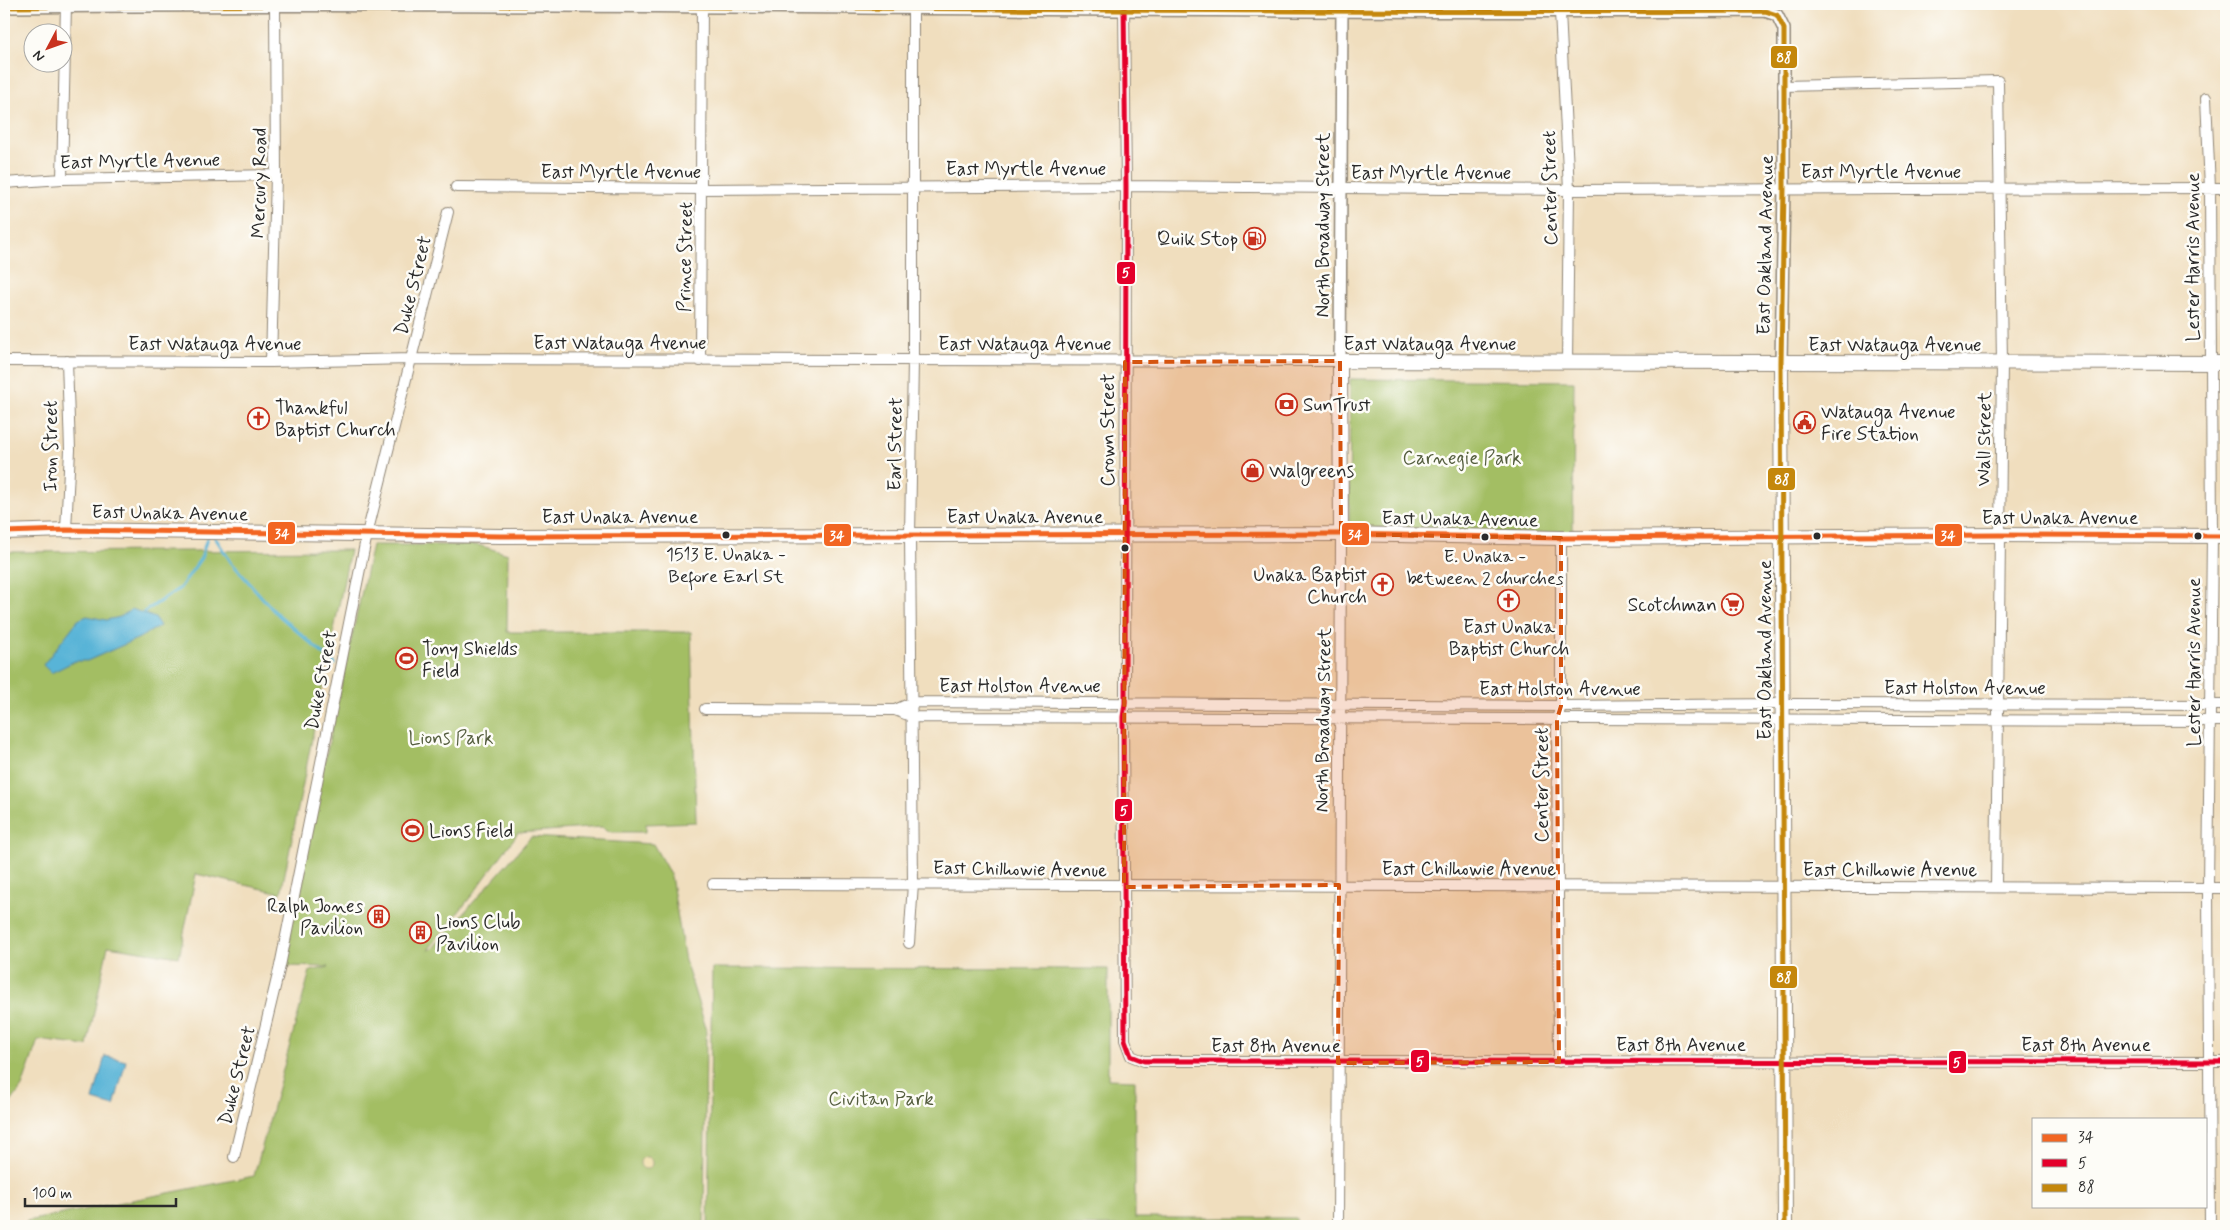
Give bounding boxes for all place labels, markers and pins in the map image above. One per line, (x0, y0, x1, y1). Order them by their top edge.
fuel station icon: Quik Stop (1242, 226, 1266, 250)
place label: Quik Stop (1157, 227, 1238, 252)
bank icon: SunTrust (1275, 392, 1299, 416)
place label: SunTrust (1303, 393, 1371, 418)
place label: Thankful Baptist Church (275, 396, 396, 443)
place label: Watauga Avenue Fire Station (1821, 400, 1956, 447)
church icon: Thankful Baptist Church (247, 406, 271, 430)
public building icon: Watauga Avenue Fire Station (1793, 410, 1817, 434)
shop icon: Walgreens (1241, 458, 1265, 482)
place label: Walgreens (1269, 459, 1354, 486)
marker: 1513 E. Unaka - Before Earl St (721, 530, 731, 540)
unlabelled marker (1812, 531, 1822, 541)
unlabelled marker (2193, 531, 2203, 541)
marker: E. Unaka - between 2 churches (1480, 532, 1490, 542)
place label: 1513 E. Unaka - Before Earl St (666, 543, 786, 591)
unlabelled marker (1120, 543, 1130, 553)
place label: E. Unaka - between 2 churches (1406, 545, 1564, 591)
place label: Unaka Baptist Church (1253, 563, 1367, 610)
church icon: Unaka Baptist Church (1371, 573, 1395, 597)
church icon: East Unaka Baptist Church (1497, 588, 1521, 612)
supermarket icon: Scotchman (1721, 592, 1745, 616)
place label: Scotchman (1628, 593, 1717, 618)
place label: East Unaka Baptist Church (1449, 615, 1569, 662)
place label: Tony Shields Field (422, 637, 518, 684)
sports icon: Tony Shields Field (394, 647, 418, 671)
sports icon: Lions Field (401, 818, 425, 842)
place label: Lions Field (429, 819, 513, 844)
place label: Ralph Jones Pavilion (267, 894, 364, 941)
building icon: Ralph Jones Pavilion (367, 904, 391, 928)
place label: Lions Club Pavilion (436, 910, 520, 957)
building icon: Lions Club Pavilion (408, 920, 432, 944)

